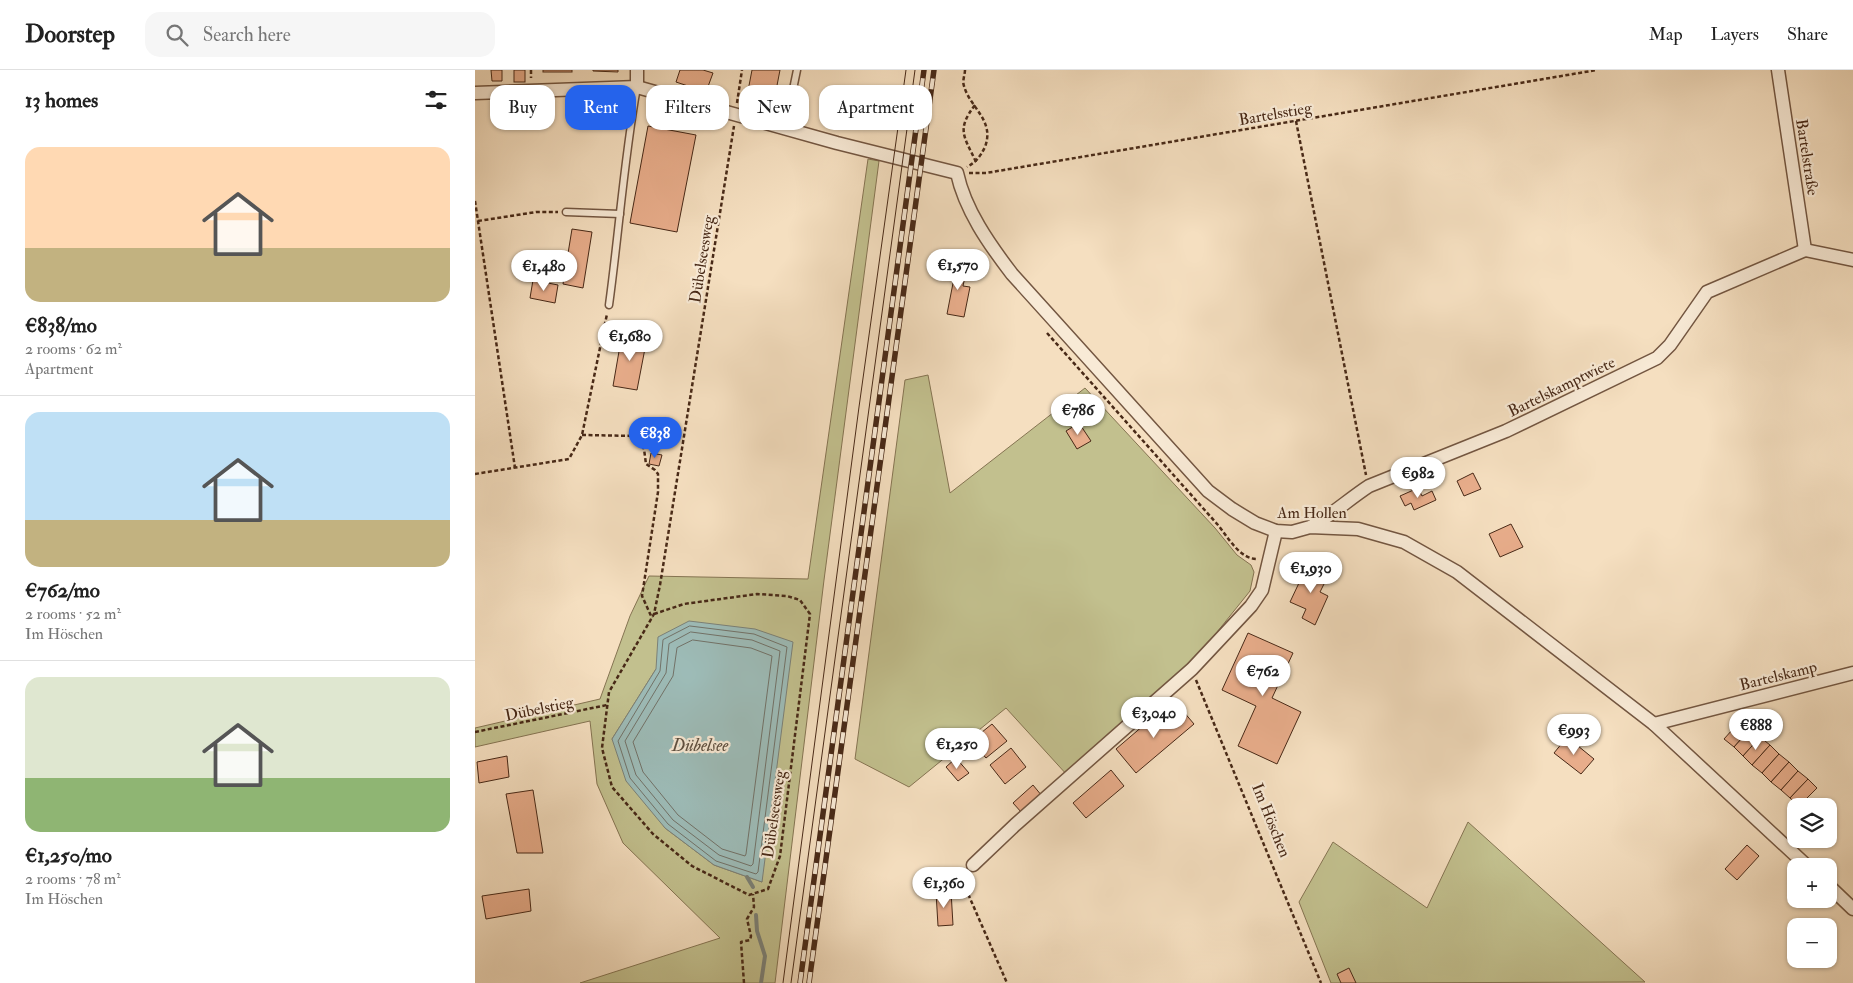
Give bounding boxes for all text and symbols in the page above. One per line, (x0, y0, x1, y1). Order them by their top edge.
search box (145, 12, 495, 57)
text: Doorstep (25, 19, 115, 50)
icon: search (163, 21, 191, 49)
text: Search here (203, 23, 291, 47)
text: Map (1649, 23, 1683, 46)
text: Layers (1711, 23, 1759, 46)
text: Share (1787, 23, 1828, 46)
chip: Buy (490, 85, 555, 130)
chip: Rent (565, 85, 636, 130)
chip: Filters (646, 85, 729, 130)
chip: New (739, 85, 809, 130)
chip: Apartment (819, 85, 932, 130)
icon: filters (422, 86, 450, 114)
text: 13 homes (25, 87, 98, 114)
street label: Bartelsstieg (1237, 98, 1314, 130)
street label: Bartelstraße (1791, 117, 1823, 197)
icon: home (193, 179, 283, 269)
street label: Dübelseesweg (685, 213, 719, 304)
pin: €1,570 (917, 248, 999, 291)
pin: €1,480 (503, 250, 585, 292)
text: €1,570 (937, 255, 979, 275)
text: €1,480 (522, 256, 566, 276)
text: €838/mo (25, 312, 97, 339)
pin: €1,680 (589, 320, 671, 362)
text: €1,680 (609, 326, 651, 346)
text: 2 rooms · 62 m² (25, 339, 122, 359)
street label: Bartelskamptwiete (1505, 352, 1619, 422)
text: Apartment (25, 359, 93, 379)
pin: €786 (1048, 394, 1108, 436)
text: €786 (1062, 400, 1094, 420)
pin: €838 (625, 416, 685, 459)
text: €838 (640, 423, 670, 443)
icon: home (193, 445, 283, 535)
pin: €982 (1388, 456, 1448, 499)
text: €982 (1401, 463, 1435, 483)
street label: Am Hollen (1276, 503, 1347, 523)
pin: €1,930 (1270, 552, 1352, 594)
text: €1,930 (1290, 558, 1332, 578)
text: €762/mo (25, 577, 100, 604)
text: 2 rooms · 52 m² (25, 604, 121, 624)
text: Im Höschen (25, 624, 103, 644)
pin: €762 (1233, 654, 1293, 697)
street label: Bartelskamp (1737, 657, 1819, 696)
text: €762 (1247, 661, 1279, 681)
street label: Dübelstieg (503, 692, 576, 726)
pin: €3,040 (1113, 696, 1195, 739)
text: €3,040 (1132, 703, 1176, 723)
pin: €888 (1726, 708, 1786, 751)
icon: home (193, 710, 283, 800)
pin: €993 (1544, 714, 1604, 756)
text: €888 (1740, 715, 1772, 735)
text: €993 (1558, 720, 1590, 740)
pin: €1,250 (916, 728, 998, 770)
water label: Dübelsee (671, 734, 729, 757)
text: €1,250 (936, 734, 978, 754)
street label: Dübelseesweg (758, 768, 790, 859)
street label: Im Höschen (1247, 780, 1295, 860)
map controls (1787, 798, 1837, 968)
button: layers (1787, 798, 1837, 848)
text: €1,250/mo (25, 842, 112, 869)
button: + (1787, 858, 1837, 908)
pin: €1,360 (903, 866, 985, 909)
text: 2 rooms · 78 m² (25, 869, 121, 889)
text: €1,360 (923, 873, 965, 893)
text: Im Höschen (25, 889, 103, 909)
button: − (1787, 918, 1837, 968)

